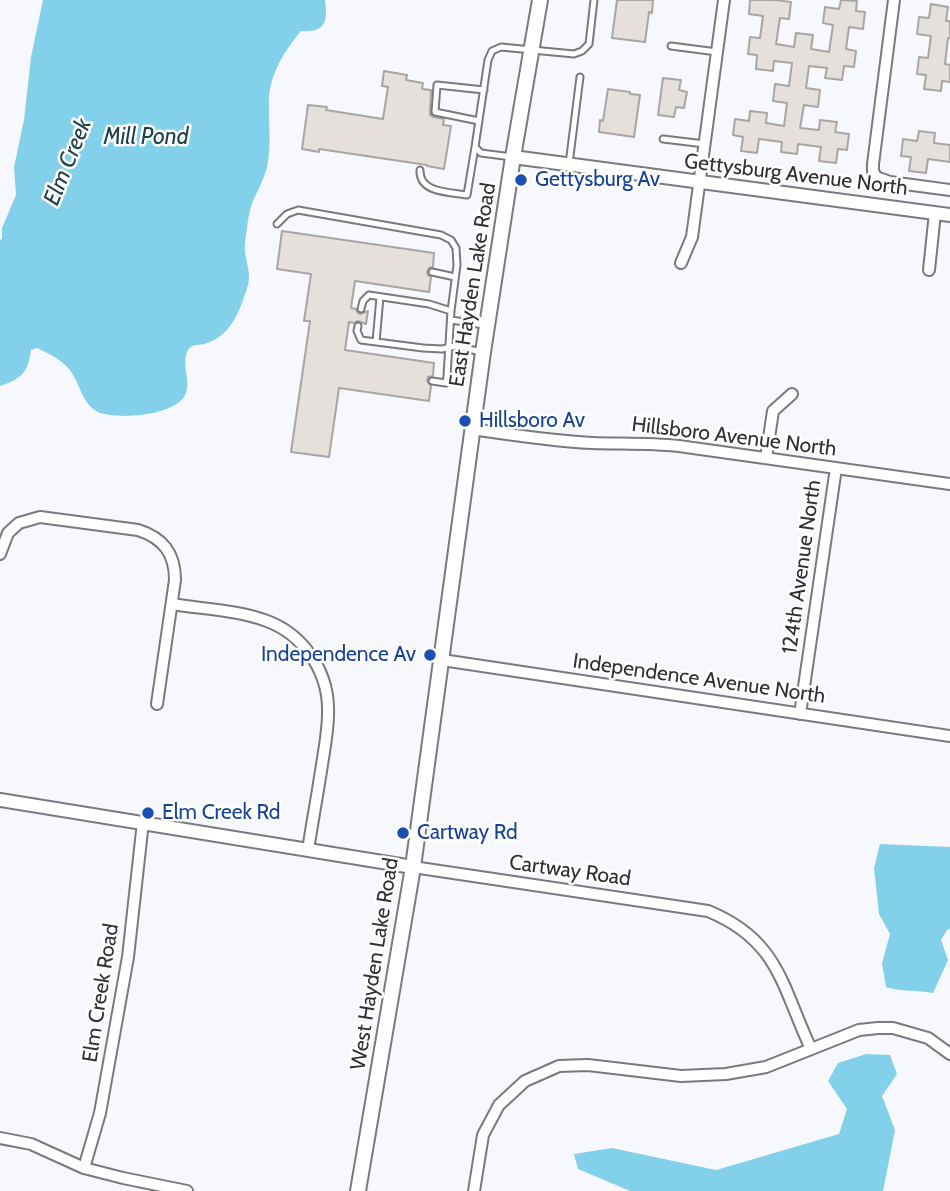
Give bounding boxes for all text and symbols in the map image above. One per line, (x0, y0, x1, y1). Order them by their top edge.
water label: Elm Creek (38, 115, 98, 209)
water label: Mill Pond (103, 123, 189, 151)
street label: Gettysburg Avenue North (683, 149, 909, 201)
place label: Gettysburg Av (535, 167, 660, 193)
marker: Gettysburg Av (513, 172, 529, 188)
street label: East Hayden Lake Road (444, 181, 502, 389)
place label: Hillsboro Av (479, 408, 585, 434)
street label: Hillsboro Avenue North (630, 412, 838, 462)
marker: Hillsboro Av (457, 413, 473, 429)
street label: 124th Avenue North (777, 478, 827, 656)
place label: Independence Av (261, 642, 416, 668)
marker: Independence Av (422, 647, 438, 663)
street label: Independence Avenue North (571, 649, 827, 709)
place label: Elm Creek Rd (162, 800, 280, 826)
marker: Elm Creek Rd (140, 805, 156, 821)
place label: Cartway Rd (417, 820, 518, 846)
marker: Cartway Rd (395, 825, 411, 841)
street label: Cartway Road (508, 850, 632, 892)
street label: West Hayden Lake Road (346, 856, 404, 1072)
street label: Elm Creek Road (78, 922, 124, 1064)

